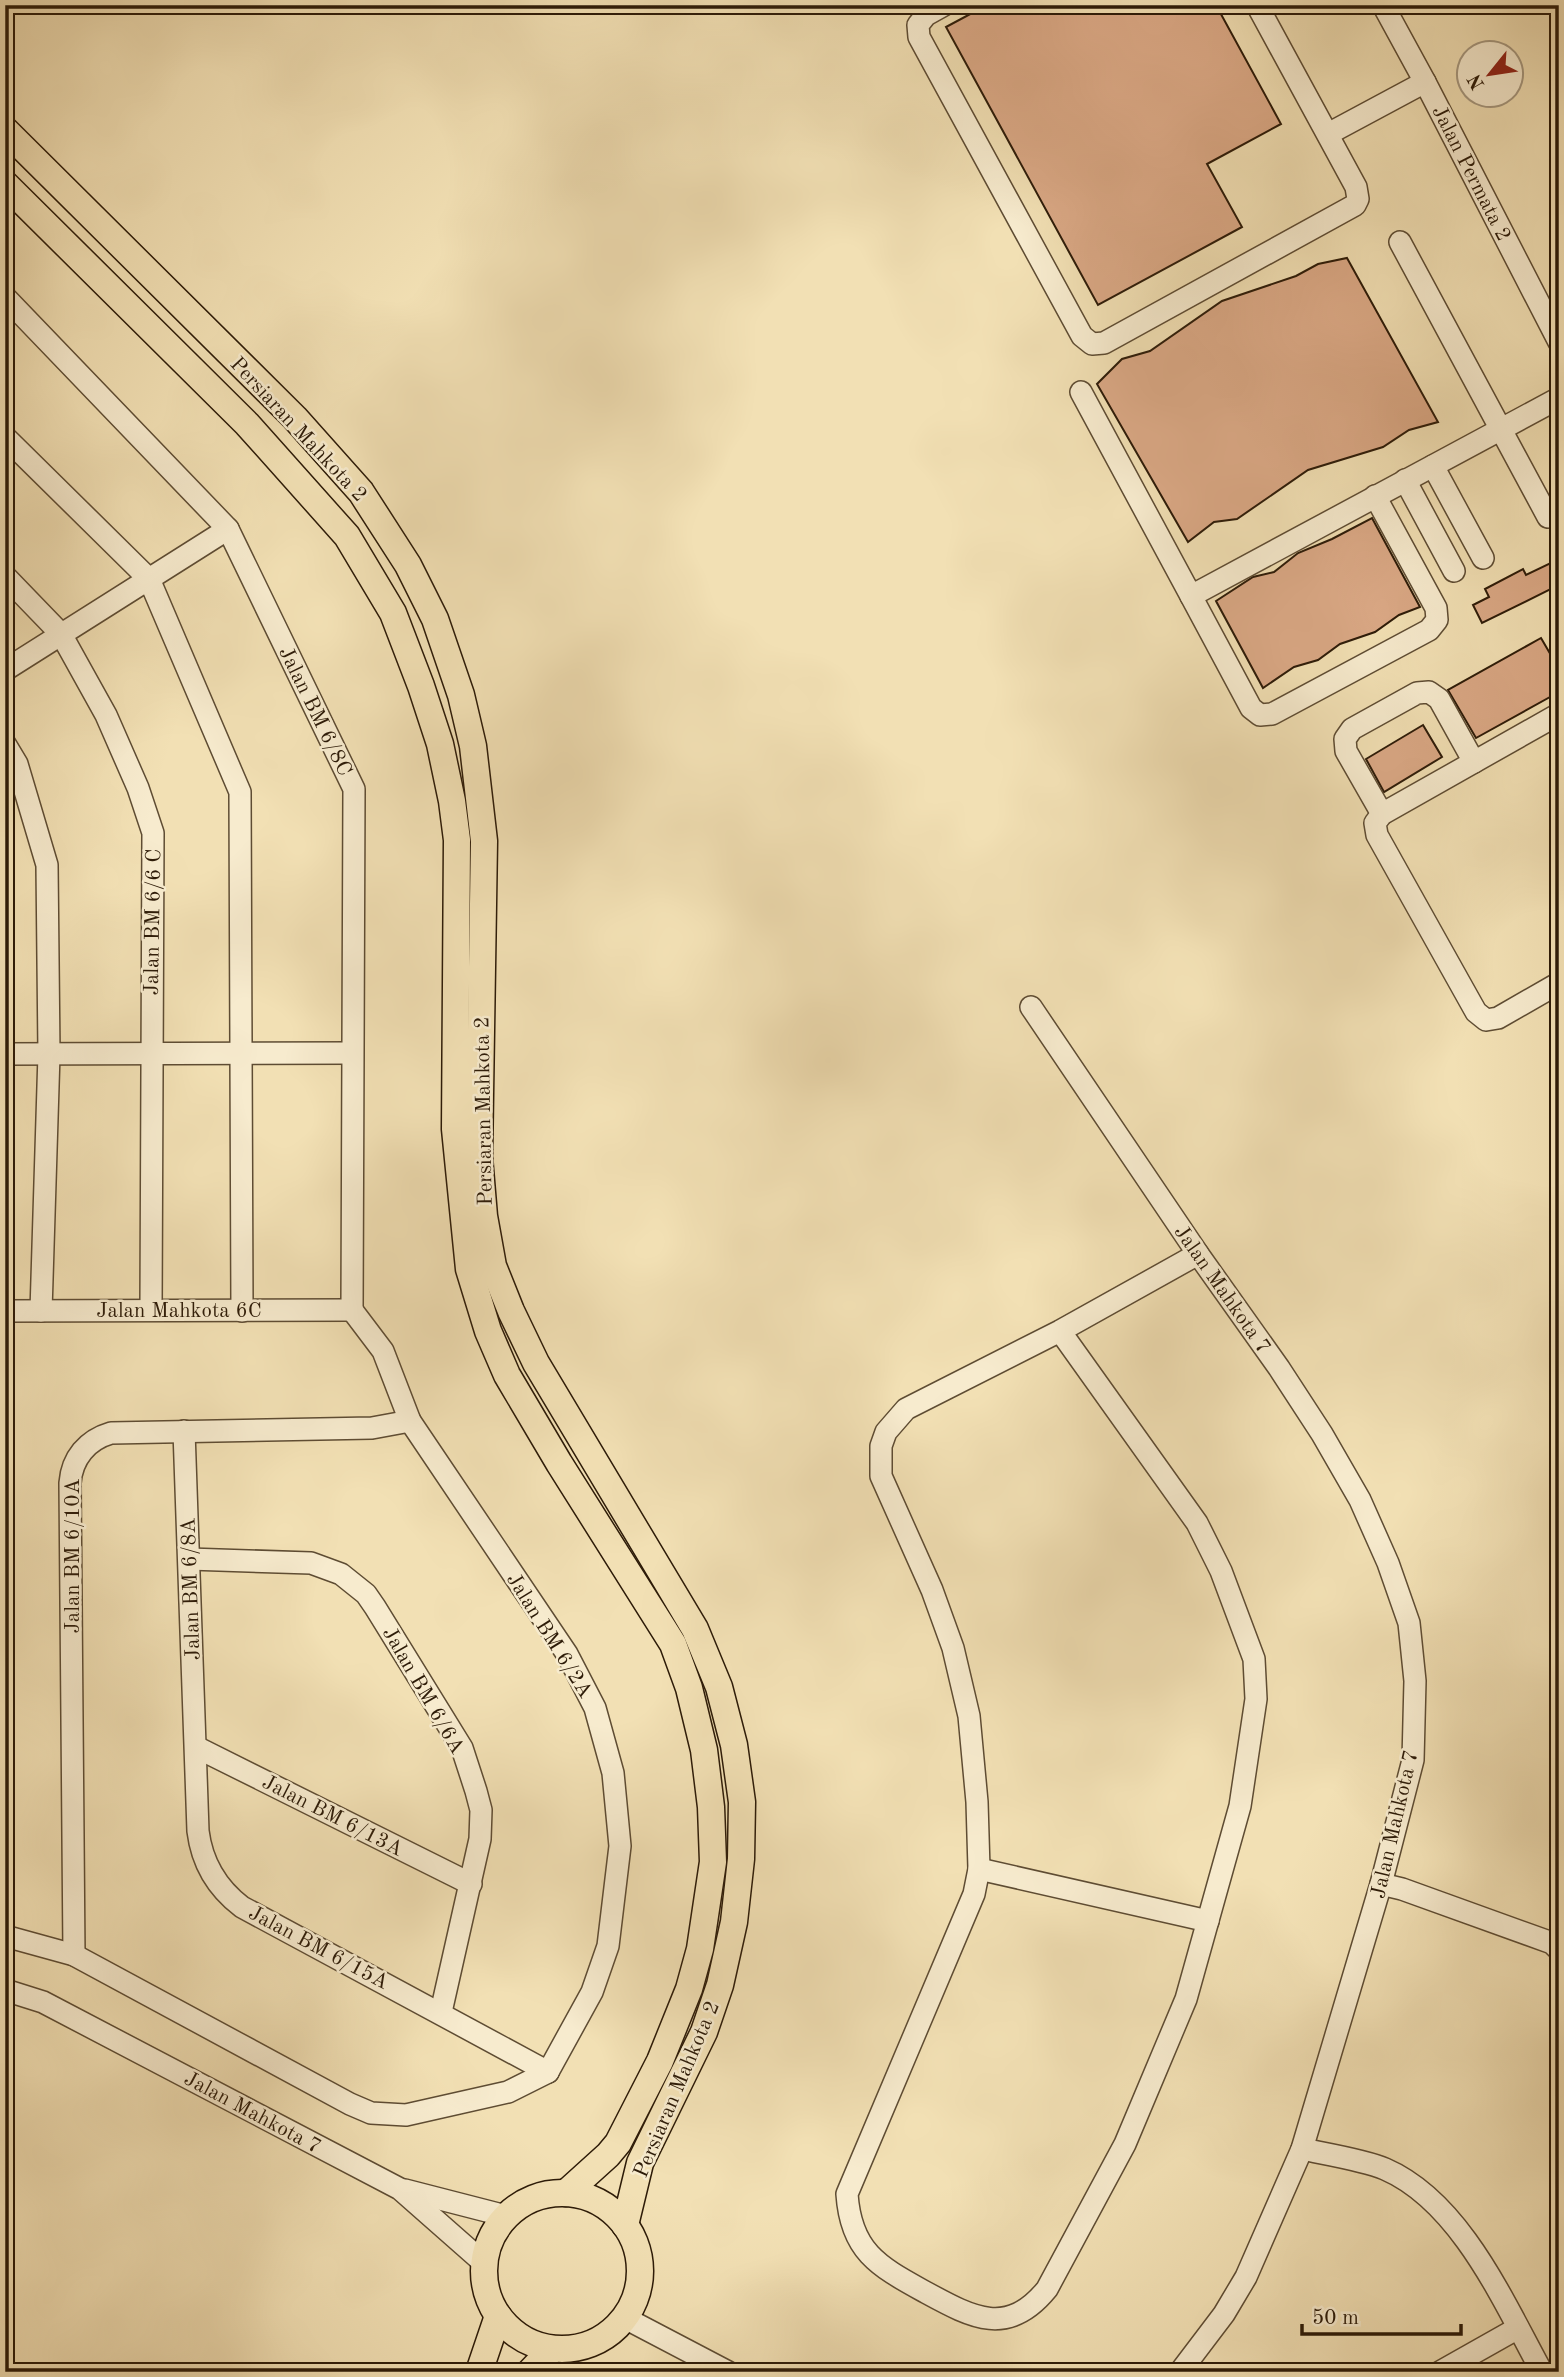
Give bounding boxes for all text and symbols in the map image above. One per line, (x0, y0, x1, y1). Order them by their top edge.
north arrow (1456, 38, 1526, 108)
text: N (1465, 70, 1489, 92)
street label: Jalan Permata 2 (1427, 102, 1514, 245)
street label: Persiaran Mahkota 2 (226, 354, 370, 506)
street label: Jalan BM 6/8C (274, 644, 355, 780)
street label: Jalan BM 6/6 C (142, 848, 165, 996)
street label: Persiaran Mahkota 2 (472, 1016, 497, 1206)
street label: Jalan Mahkota 7 (1170, 1222, 1274, 1358)
street label: Jalan Mahkota 6C (96, 1301, 262, 1322)
street label: Jalan BM 6/10A (63, 1479, 84, 1633)
street label: Jalan BM 6/8A (179, 1517, 204, 1661)
street label: Jalan BM 6/2A (502, 1570, 595, 1702)
street label: Jalan BM 6/6A (378, 1624, 467, 1758)
street label: Jalan Mahkota 7 (1368, 1748, 1423, 1901)
street label: Jalan BM 6/13A (259, 1772, 406, 1861)
street label: Jalan BM 6/15A (245, 1903, 392, 1994)
street label: Persiaran Mahkota 2 (631, 1998, 724, 2181)
street label: Jalan Mahkota 7 (180, 2068, 324, 2158)
scale bar (1302, 2293, 1461, 2337)
text: 50 m (1312, 2308, 1359, 2329)

